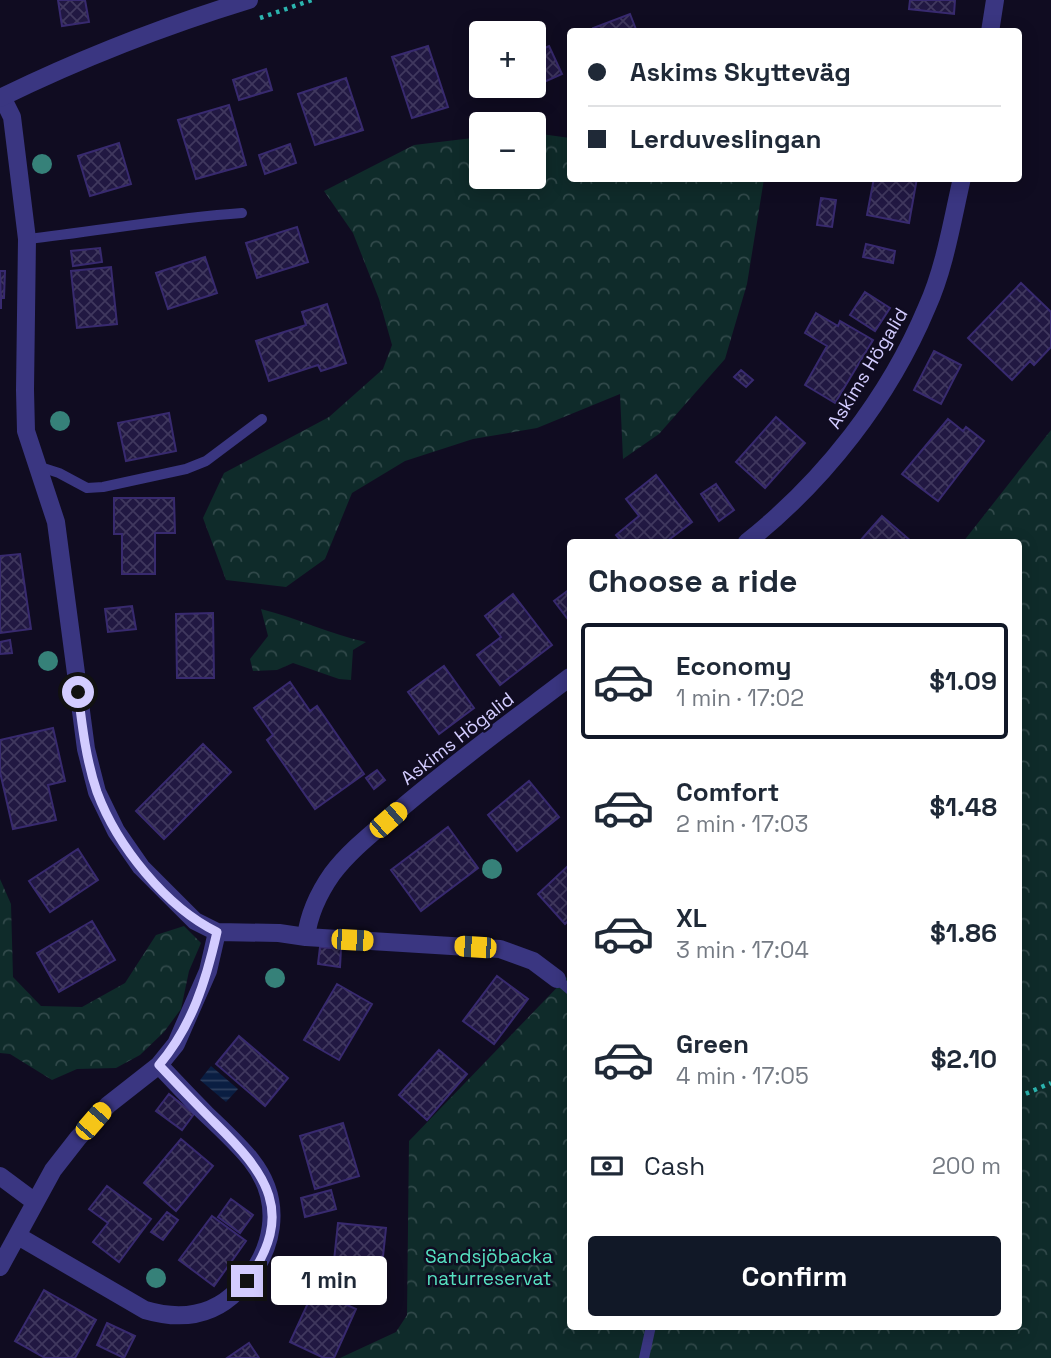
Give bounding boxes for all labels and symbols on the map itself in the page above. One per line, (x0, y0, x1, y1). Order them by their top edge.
street label: Askims Högalid (821, 303, 913, 433)
route start (62, 676, 94, 708)
street label: Askims Högalid (396, 686, 519, 790)
car (366, 798, 411, 842)
car (331, 928, 374, 952)
car (454, 935, 497, 959)
car (72, 1098, 115, 1144)
park label: Sandsjöbacka naturreservat (425, 1244, 553, 1291)
callout: 1 min (272, 1256, 387, 1306)
route end (231, 1265, 263, 1297)

